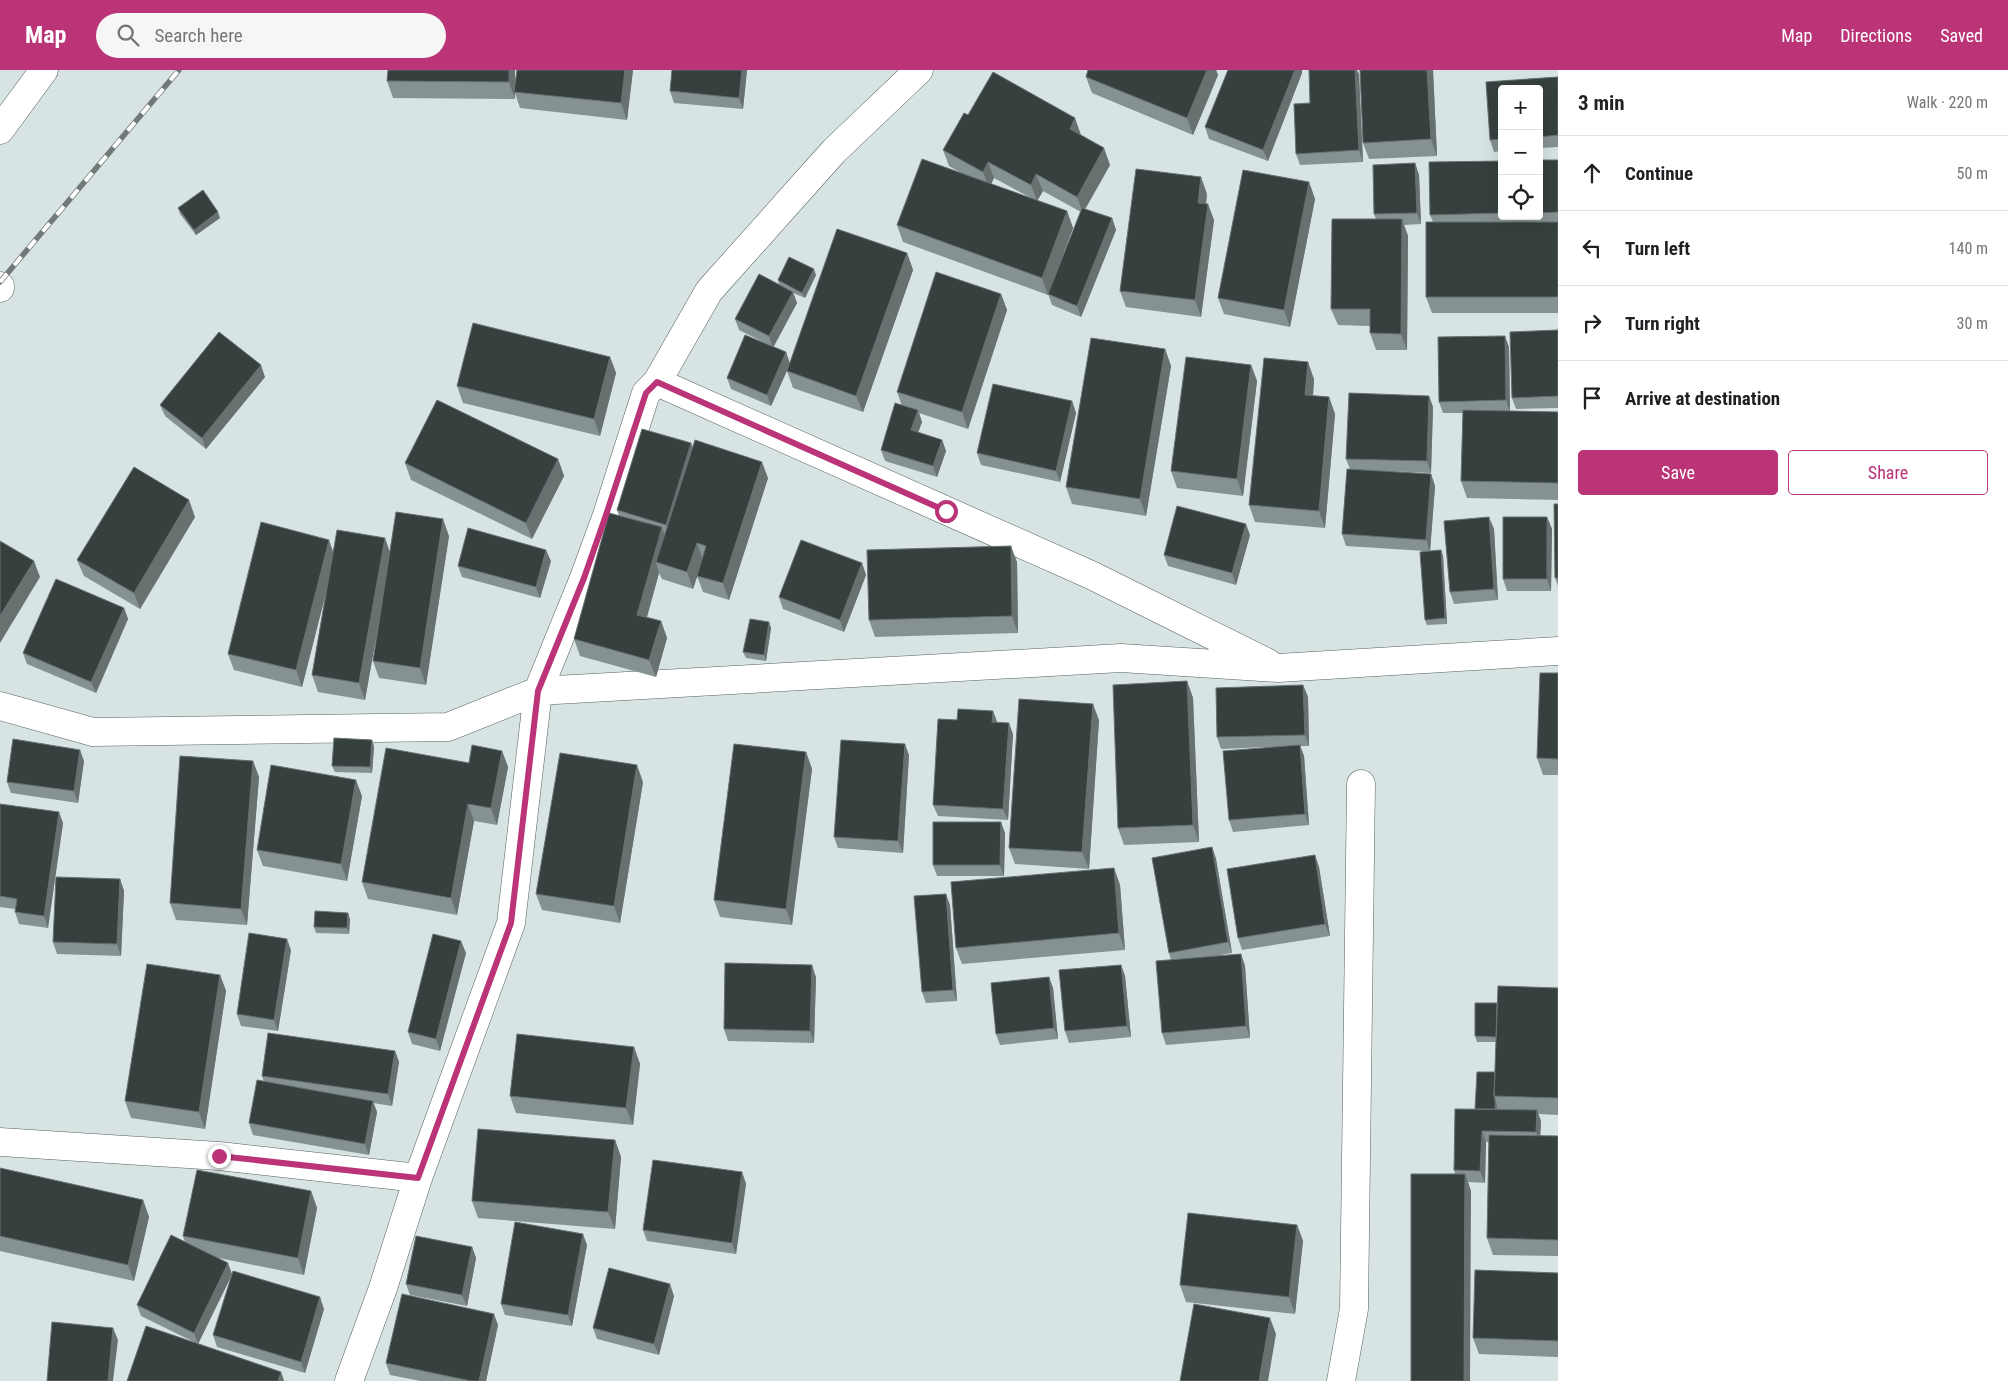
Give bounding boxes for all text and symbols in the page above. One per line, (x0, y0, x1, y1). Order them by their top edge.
search box (96, 13, 446, 58)
text: Map (25, 21, 66, 49)
icon: search (114, 21, 142, 49)
text: Search here (154, 24, 243, 47)
text: Map (1781, 25, 1812, 46)
text: Directions (1840, 25, 1912, 46)
text: Saved (1940, 25, 1983, 46)
map controls (1498, 85, 1543, 220)
button: + (1498, 85, 1543, 130)
text: 3 min (1578, 91, 1625, 115)
text: Walk · 220 m (1907, 93, 1988, 112)
button: − (1498, 130, 1543, 175)
icon: ahead (1578, 159, 1606, 187)
text: Continue (1625, 162, 1693, 185)
text: 50 m (1956, 164, 1988, 183)
button: locate (1498, 175, 1543, 220)
icon: left (1578, 234, 1606, 262)
text: Turn left (1625, 237, 1690, 260)
text: 140 m (1949, 239, 1988, 258)
icon: right (1578, 309, 1606, 337)
text: Turn right (1625, 312, 1700, 335)
text: 30 m (1956, 314, 1988, 333)
icon: arrive (1578, 384, 1606, 412)
text: Arrive at destination (1625, 387, 1780, 410)
button: Save (1578, 450, 1778, 495)
button: Share (1788, 450, 1988, 495)
route start (935, 500, 958, 523)
route end (208, 1145, 231, 1168)

